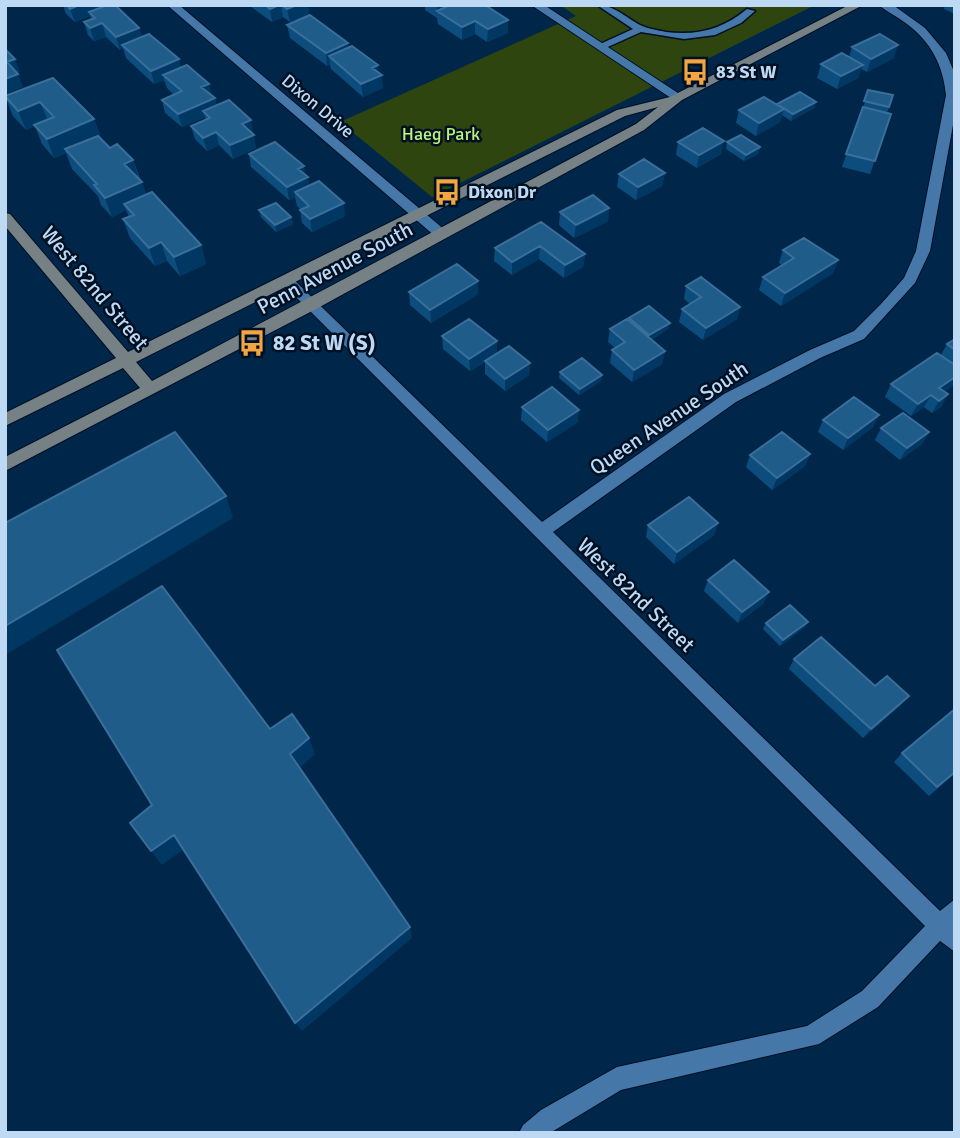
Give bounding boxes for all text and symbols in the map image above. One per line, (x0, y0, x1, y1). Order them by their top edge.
bus stop icon: 83 St W (680, 57, 710, 87)
place label: 83 St W (716, 61, 776, 83)
street label: Dixon Drive (277, 69, 359, 143)
park label: Haeg Park (402, 123, 480, 145)
bus stop icon: Dixon Dr (432, 177, 462, 207)
place label: Dixon Dr (468, 181, 537, 203)
street label: Penn Avenue South (253, 216, 417, 320)
street label: West 82nd Street (36, 221, 154, 355)
bus stop icon: 82 St W (S) (237, 328, 267, 358)
place label: 82 St W (S) (273, 330, 376, 356)
street label: Queen Avenue South (585, 355, 753, 481)
street label: West 82nd Street (572, 532, 700, 658)

